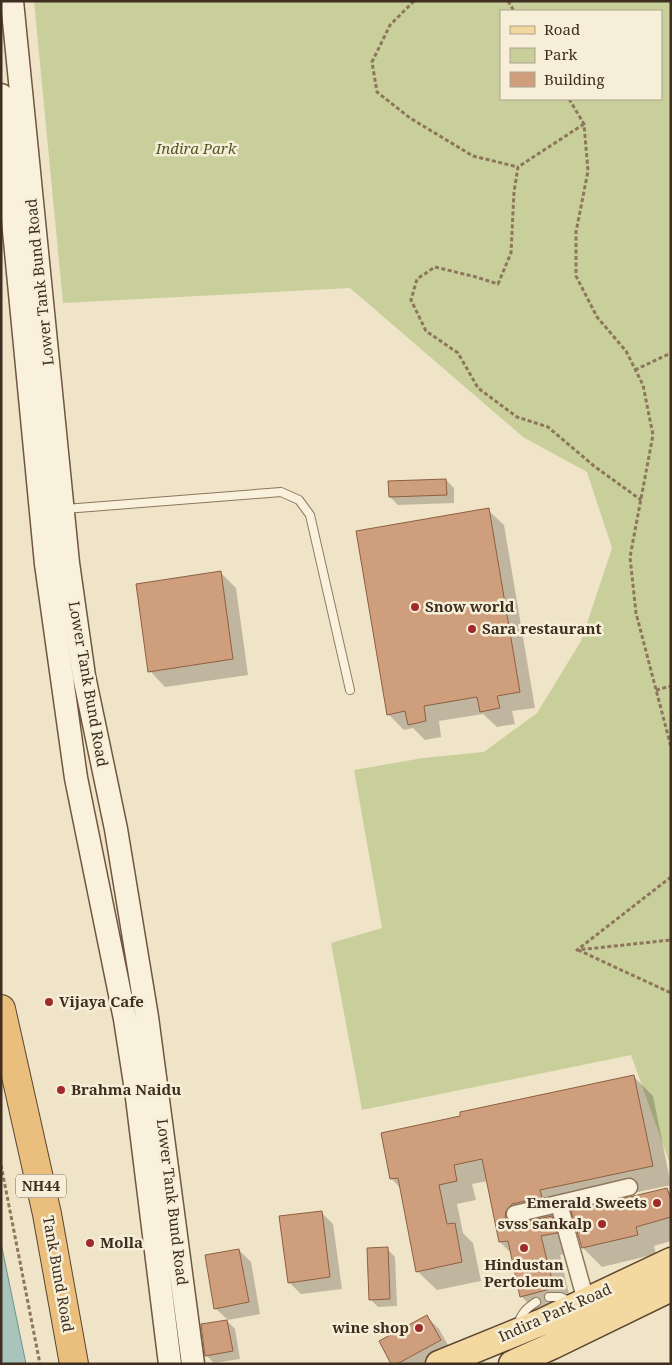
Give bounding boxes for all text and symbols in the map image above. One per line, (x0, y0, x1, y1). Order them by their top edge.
legend (500, 10, 662, 100)
text: Road (544, 19, 580, 39)
text: Park (544, 44, 578, 64)
text: Building (544, 69, 605, 89)
park label: Indira Park (155, 138, 237, 158)
street label: Lower Tank Bund Road (20, 198, 58, 367)
place label: Snow world (425, 596, 515, 616)
street label: Lower Tank Bund Road (65, 599, 113, 768)
marker: Snow world (409, 601, 421, 613)
place label: Sara restaurant (482, 618, 601, 638)
marker: Sara restaurant (466, 623, 478, 635)
place label: Vijaya Cafe (59, 991, 144, 1011)
marker: Vijaya Cafe (43, 996, 55, 1008)
place label: Brahma Naidu (71, 1079, 181, 1099)
marker: Brahma Naidu (55, 1084, 67, 1096)
street label: Lower Tank Bund Road (153, 1117, 193, 1286)
road number: NH44 (16, 1174, 66, 1198)
place label: Emerald Sweets (527, 1192, 647, 1212)
marker: Emerald Sweets (651, 1197, 663, 1209)
place label: svss sankalp (498, 1213, 592, 1233)
street label: Tank Bund Road (39, 1214, 79, 1334)
marker: svss sankalp (596, 1218, 608, 1230)
place label: Molla (100, 1232, 143, 1252)
marker: Molla (84, 1237, 96, 1249)
marker: Hindustan Pertoleum (518, 1242, 530, 1254)
place label: Hindustan Pertoleum (484, 1254, 564, 1291)
street label: Indira Park Road (495, 1278, 614, 1346)
place label: wine shop (331, 1317, 409, 1337)
marker: wine shop (413, 1322, 425, 1334)

